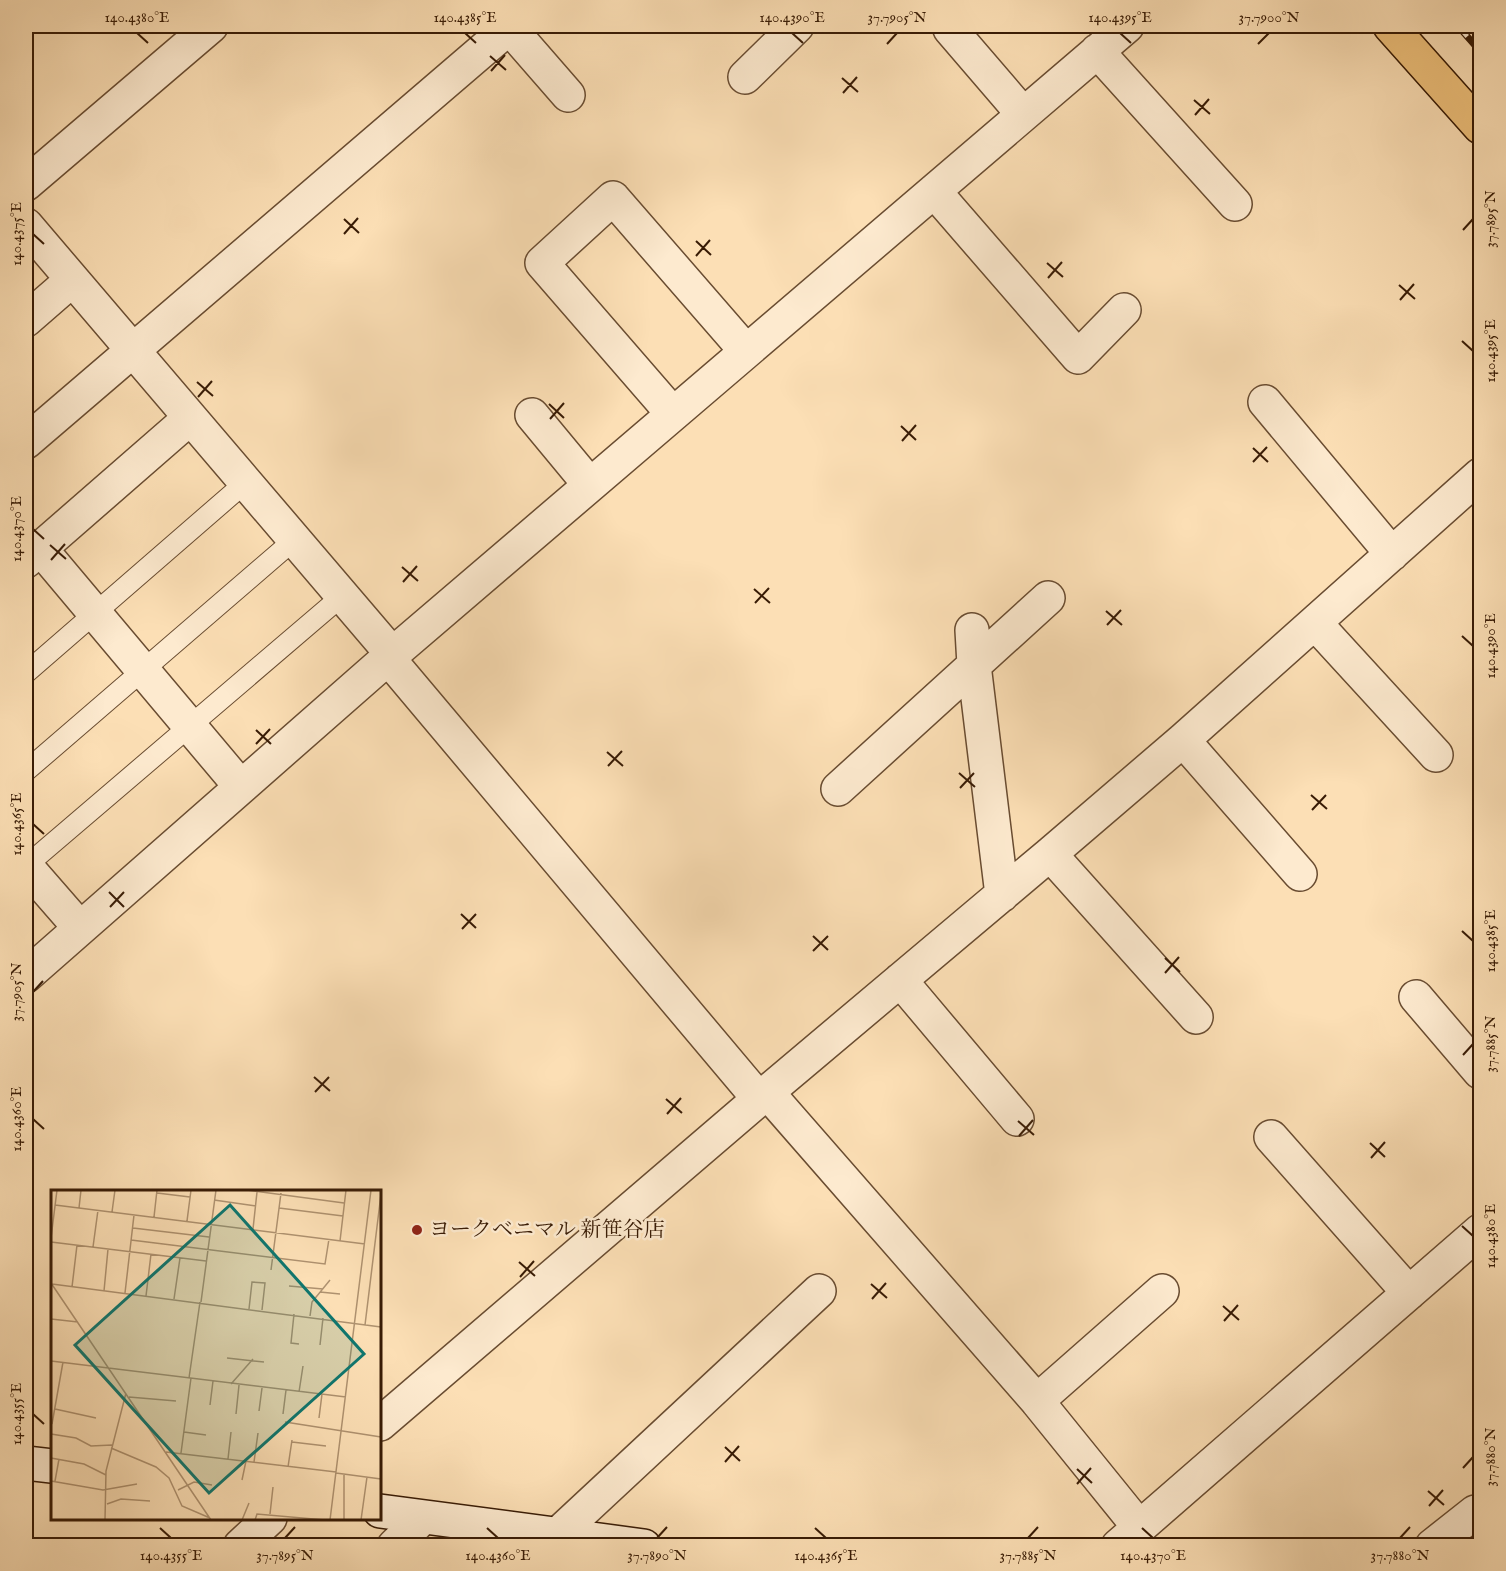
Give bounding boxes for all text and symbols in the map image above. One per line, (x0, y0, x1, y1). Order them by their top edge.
text: 140.4380°E (105, 8, 170, 27)
text: 140.4385°E (433, 8, 497, 27)
text: 140.4390°E (759, 8, 825, 27)
text: 37.7905°N (867, 8, 927, 27)
text: 140.4395°E (1088, 8, 1152, 27)
text: 37.7900°N (1238, 8, 1300, 27)
text: 37.7895°N (1481, 190, 1500, 248)
text: 140.4375°E (7, 202, 26, 266)
text: 140.4395°E (1481, 319, 1500, 383)
text: 140.4370°E (7, 496, 26, 562)
text: 140.4390°E (1481, 613, 1500, 679)
text: 140.4365°E (7, 792, 26, 856)
text: 140.4385°E (1481, 909, 1500, 973)
text: 37.7905°N (7, 962, 26, 1022)
text: 37.7885°N (1481, 1015, 1500, 1073)
text: 140.4360°E (7, 1086, 26, 1152)
inset map (51, 1190, 381, 1520)
text: 140.4380°E (1481, 1204, 1500, 1269)
place label: ヨークベニマル 新笹谷店 (429, 1217, 665, 1244)
marker: ヨークベニマル 新笹谷店 (410, 1223, 424, 1237)
text: 140.4355°E (7, 1383, 26, 1445)
text: 37.7880°N (1481, 1428, 1500, 1486)
text: 140.4355°E (140, 1546, 202, 1565)
text: 37.7895°N (256, 1546, 314, 1565)
text: 140.4360°E (465, 1546, 531, 1565)
text: 37.7890°N (627, 1546, 687, 1565)
text: 140.4365°E (794, 1546, 858, 1565)
text: 37.7885°N (1000, 1546, 1057, 1565)
text: 140.4370°E (1120, 1546, 1186, 1565)
text: 37.7880°N (1371, 1546, 1429, 1565)

